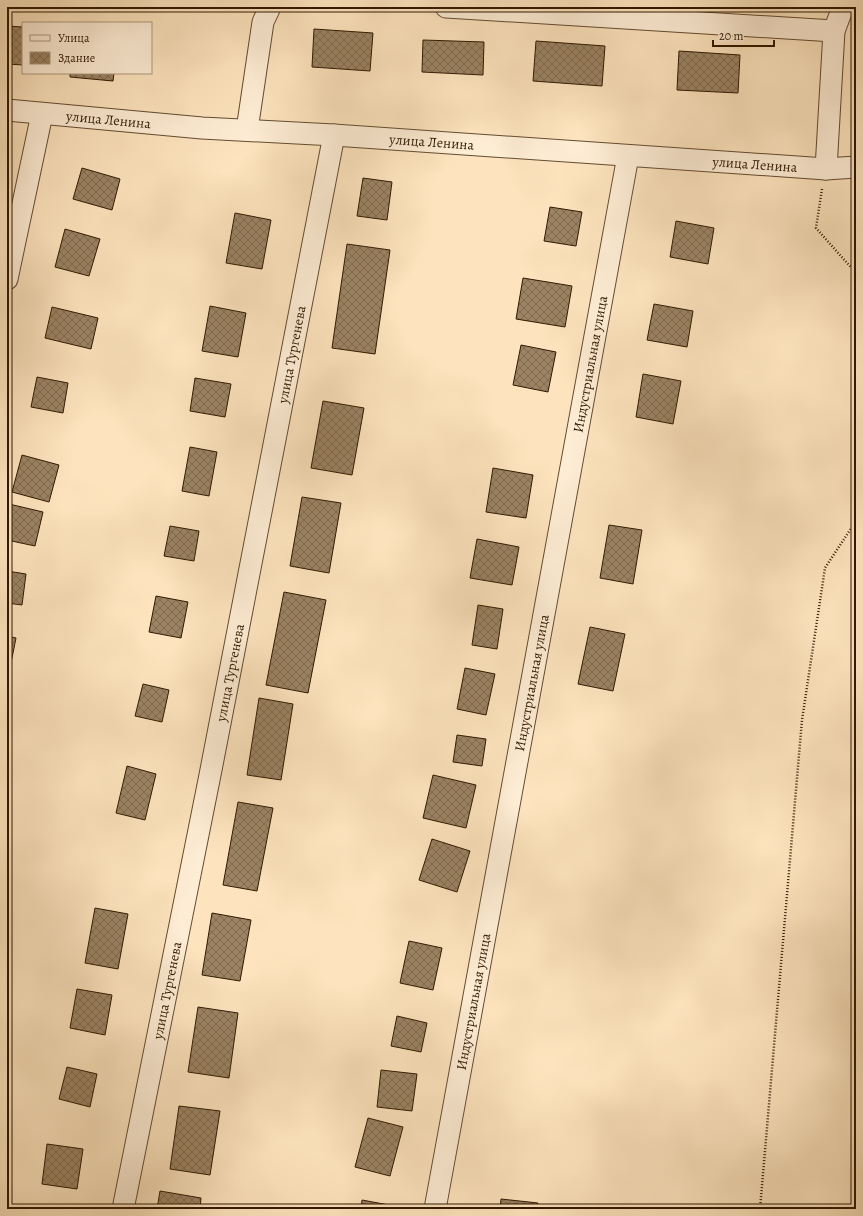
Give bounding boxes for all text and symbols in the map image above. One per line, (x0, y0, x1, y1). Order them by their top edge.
legend (22, 22, 152, 74)
scale bar (713, 22, 774, 48)
text: 20 m (719, 28, 743, 44)
text: Улица (58, 30, 90, 46)
text: Здание (58, 50, 95, 66)
street label: улица Ленина (64, 106, 152, 133)
street label: улица Ленина (388, 129, 475, 154)
street label: улица Ленина (711, 152, 798, 177)
street label: Индустриальная улица (568, 293, 612, 434)
street label: улица Тургенева (273, 303, 310, 406)
street label: Индустриальная улица (510, 612, 553, 753)
street label: улица Тургенева (211, 622, 249, 724)
street label: Индустриальная улица (451, 931, 495, 1072)
street label: улица Тургенева (148, 939, 186, 1042)

